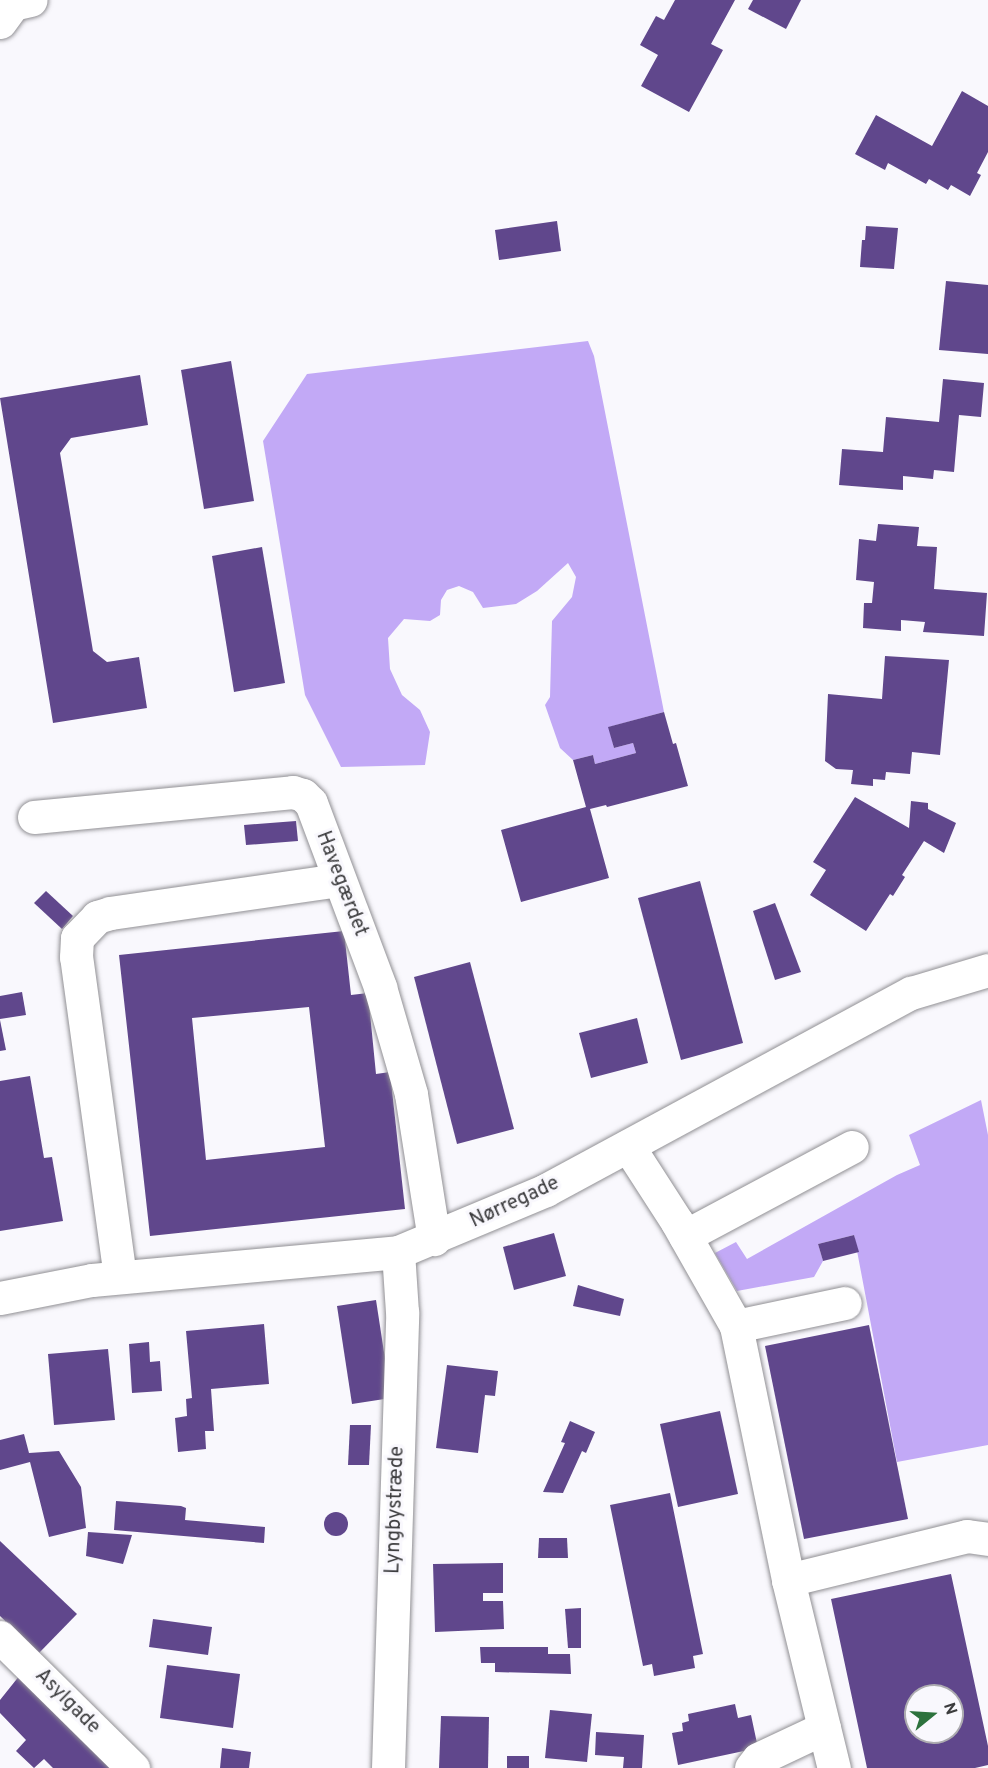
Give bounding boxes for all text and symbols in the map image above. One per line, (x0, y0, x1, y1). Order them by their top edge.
street label: Havegærdet (310, 828, 372, 940)
street label: Nørregade (467, 1172, 563, 1234)
street label: Lyngbystræde (382, 1446, 410, 1574)
street label: Asylgade (29, 1664, 105, 1740)
north arrow (904, 1684, 964, 1744)
text: N (938, 1700, 961, 1718)

